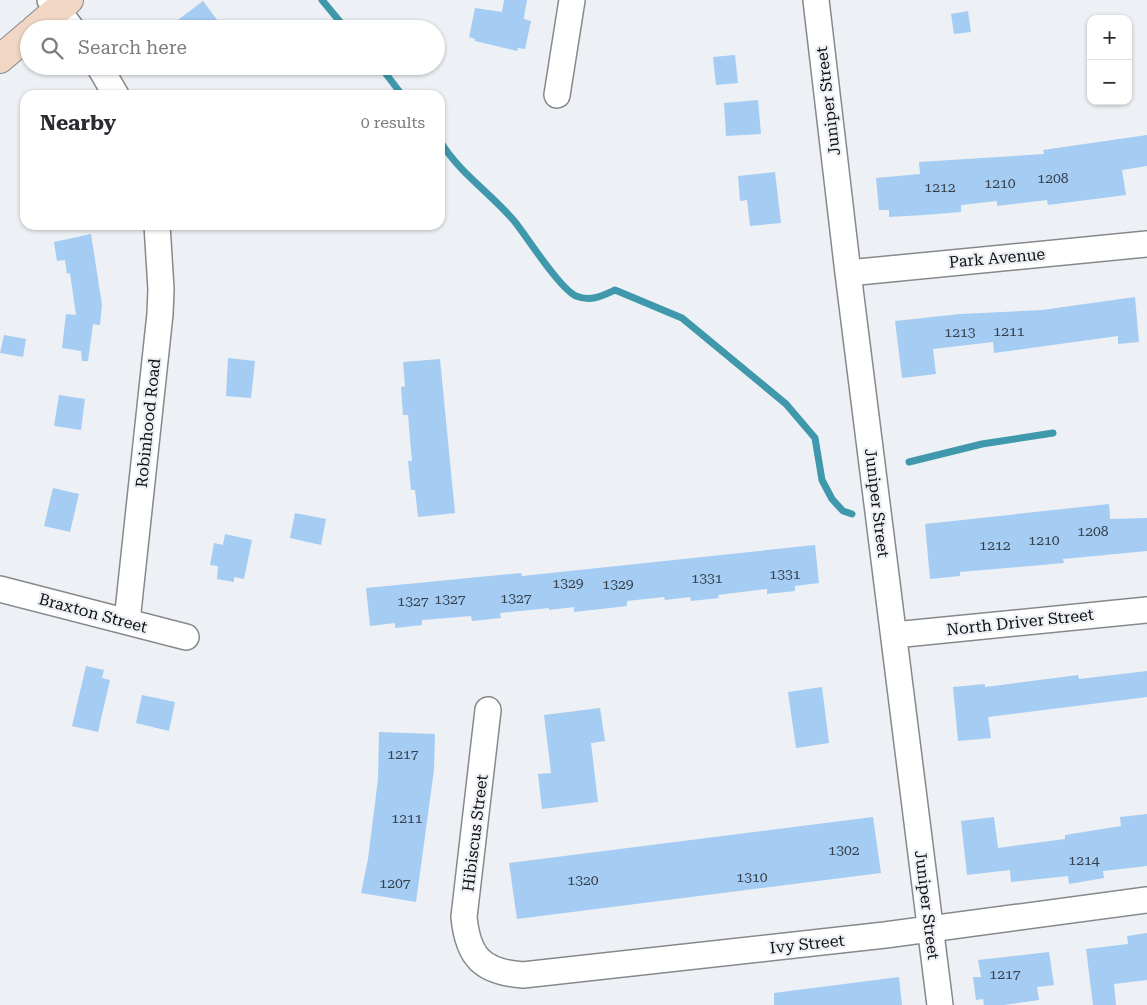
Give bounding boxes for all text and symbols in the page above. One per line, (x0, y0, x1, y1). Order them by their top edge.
map controls (1087, 15, 1132, 105)
button: + (1087, 15, 1132, 60)
search box (20, 20, 445, 75)
icon: search (38, 34, 66, 62)
text: Search here (78, 36, 187, 59)
street label: Juniper Street (812, 45, 844, 157)
button: − (1087, 60, 1132, 105)
text: Nearby (40, 111, 116, 135)
text: 0 results (361, 113, 425, 132)
house number: 1208 (1037, 170, 1069, 186)
house number: 1210 (984, 175, 1016, 191)
house number: 1212 (924, 179, 956, 195)
street label: Park Avenue (948, 244, 1046, 272)
house number: 1211 (993, 323, 1025, 339)
house number: 1213 (944, 324, 976, 340)
street label: Robinhood Road (132, 357, 164, 489)
street label: Juniper Street (861, 447, 893, 559)
house number: 1208 (1077, 523, 1109, 539)
house number: 1210 (1028, 532, 1060, 548)
house number: 1212 (979, 537, 1011, 553)
house number: 1331 (769, 566, 801, 582)
house number: 1331 (691, 570, 723, 586)
house number: 1329 (552, 575, 584, 591)
house number: 1329 (602, 576, 634, 592)
street label: Braxton Street (37, 589, 149, 637)
house number: 1327 (500, 590, 532, 606)
house number: 1327 (434, 591, 466, 607)
house number: 1327 (397, 593, 429, 609)
street label: North Driver Street (945, 605, 1095, 639)
house number: 1217 (387, 746, 419, 762)
street label: Hibiscus Street (458, 773, 492, 893)
house number: 1211 (391, 810, 423, 826)
house number: 1302 (828, 842, 860, 858)
street label: Juniper Street (911, 849, 943, 961)
house number: 1214 (1068, 852, 1100, 868)
house number: 1310 (736, 869, 768, 885)
house number: 1320 (567, 872, 599, 888)
house number: 1207 (379, 875, 411, 891)
street label: Ivy Street (769, 931, 845, 957)
house number: 1217 (989, 966, 1021, 982)

